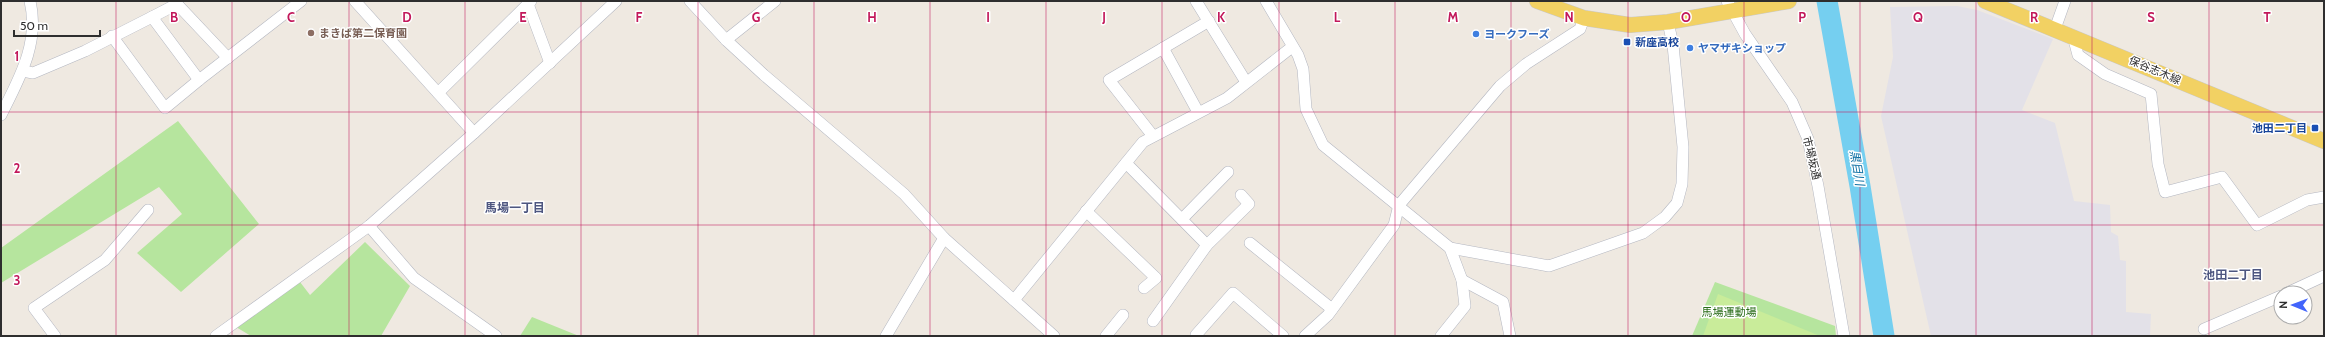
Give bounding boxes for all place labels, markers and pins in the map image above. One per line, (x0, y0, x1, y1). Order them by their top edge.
place label: まきば第二保育園 (319, 26, 407, 40)
place label: ヨークフーズ (1484, 27, 1549, 41)
marker: まきば第二保育園 (306, 28, 316, 38)
marker: ヨークフーズ (1471, 29, 1481, 39)
place label: 新座高校 (1635, 35, 1679, 49)
marker: 新座高校 (1622, 37, 1632, 47)
place label: ヤマザキショップ (1698, 41, 1786, 55)
marker: ヤマザキショップ (1685, 43, 1695, 53)
place label: 池田二丁目 (2252, 121, 2307, 135)
marker: 池田二丁目 (2310, 123, 2320, 133)

